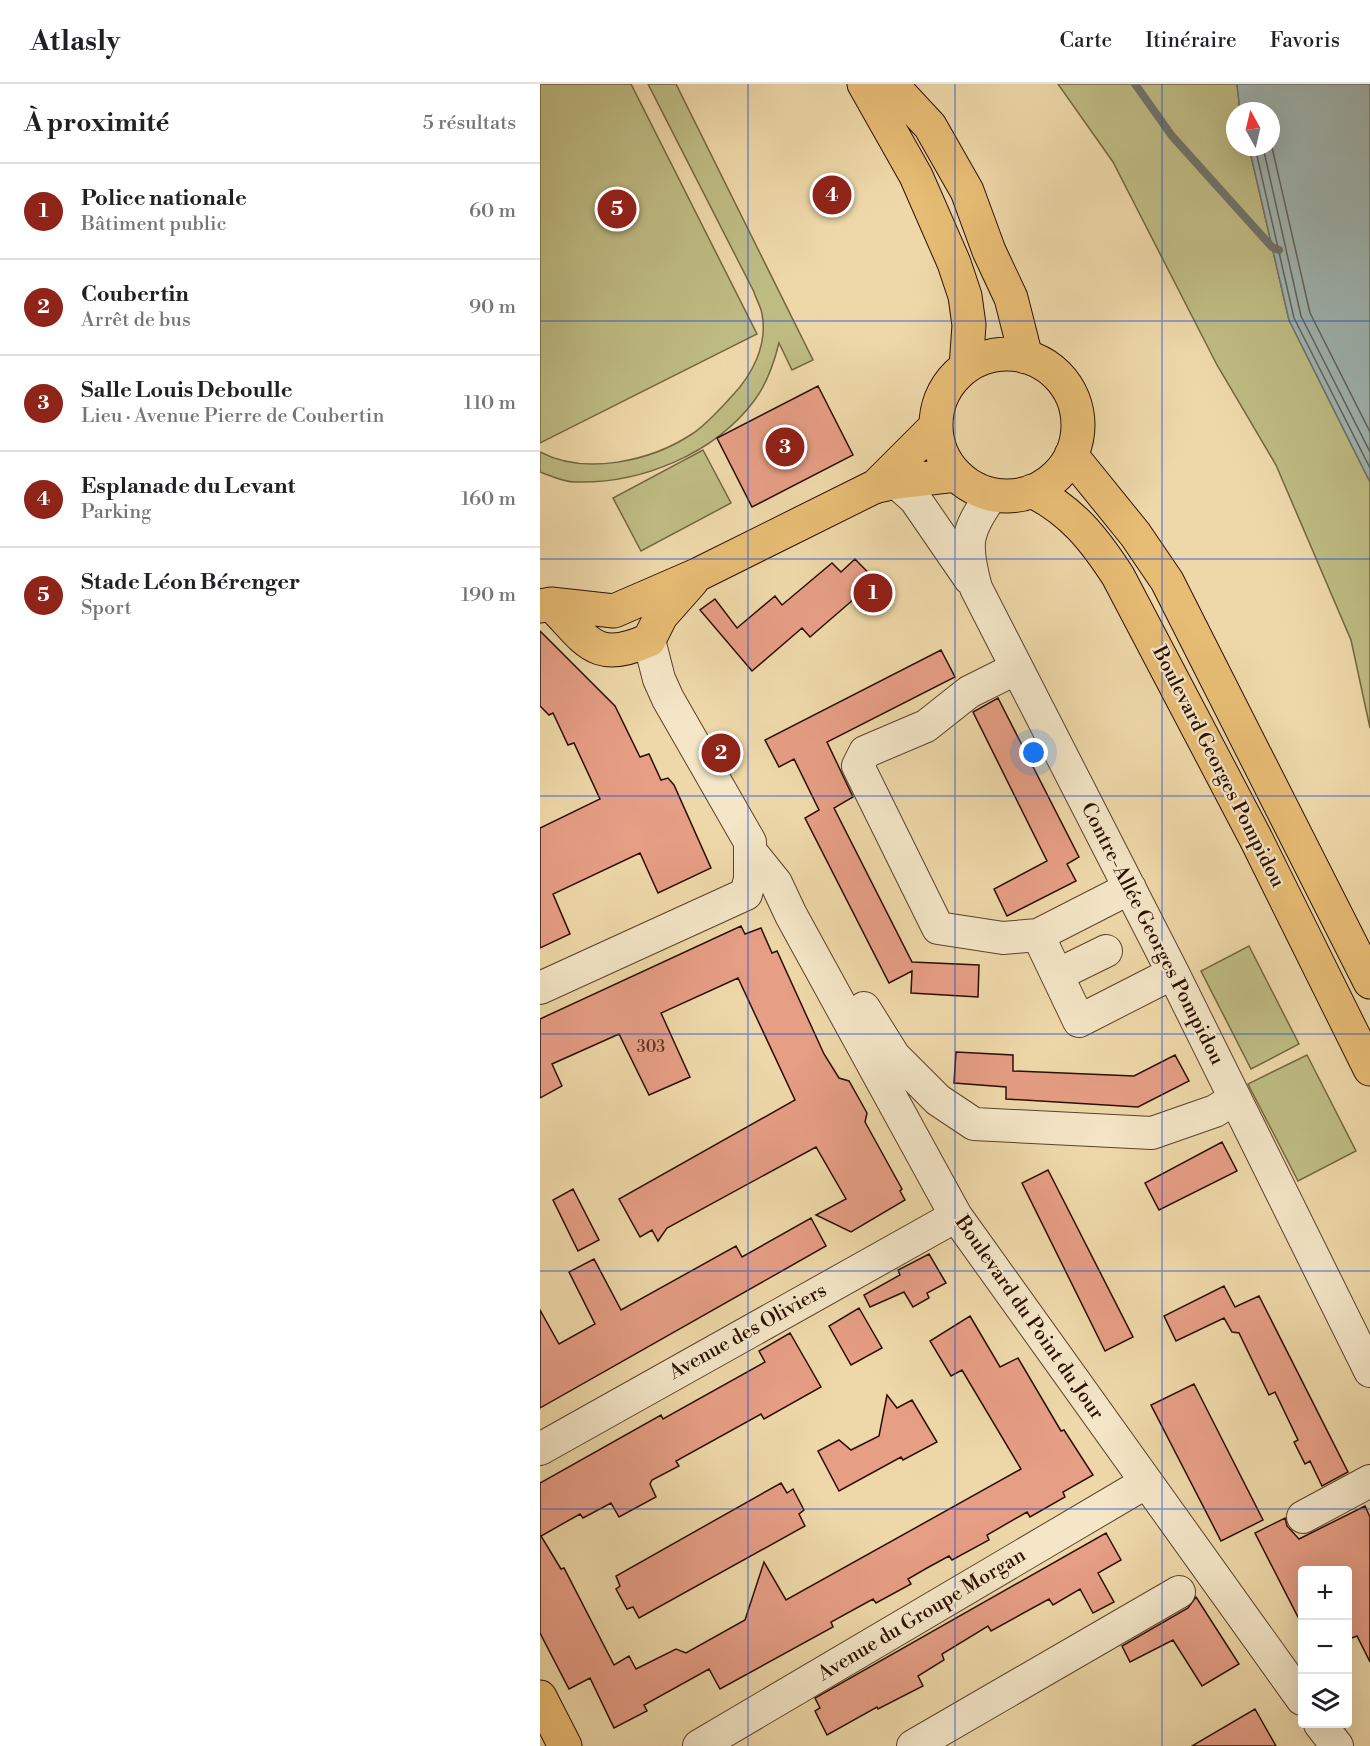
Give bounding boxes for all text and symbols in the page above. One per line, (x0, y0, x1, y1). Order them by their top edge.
text: Atlasly (30, 24, 120, 59)
text: Carte (1060, 28, 1112, 54)
text: Itinéraire (1145, 28, 1237, 54)
text: Favoris (1270, 28, 1340, 54)
north arrow (1226, 102, 1280, 156)
text: À proximité (24, 107, 169, 139)
text: 5 résultats (423, 111, 516, 136)
pin: 4 (812, 172, 852, 218)
text: Police nationale (81, 185, 247, 212)
pin: 5 (598, 186, 637, 232)
text: 1 (39, 199, 48, 224)
text: 60 m (469, 199, 516, 224)
text: Bâtiment public (81, 212, 227, 237)
text: Coubertin (81, 281, 189, 308)
text: 2 (37, 295, 50, 320)
text: 90 m (469, 295, 516, 320)
text: Arrêt de bus (81, 308, 191, 333)
text: Salle Louis Deboulle (81, 377, 293, 404)
text: 3 (37, 391, 50, 416)
text: 110 m (464, 391, 516, 416)
text: Lieu · Avenue Pierre de Coubertin (81, 404, 384, 429)
pin: 3 (766, 424, 804, 470)
text: Esplanade du Levant (81, 473, 295, 500)
text: 4 (37, 487, 50, 512)
text: 160 m (461, 487, 516, 512)
text: Parking (81, 500, 151, 525)
text: Stade Léon Bérenger (81, 569, 300, 596)
pin: 1 (854, 570, 892, 616)
text: 5 (37, 583, 50, 608)
text: 190 m (461, 583, 516, 608)
text: Sport (81, 596, 132, 621)
street label: Boulevard Georges Pompidou (1146, 641, 1290, 892)
pin: 2 (702, 730, 741, 776)
your location (1019, 738, 1048, 767)
street label: Contre-Allée Georges Pompidou (1075, 799, 1229, 1070)
house number: 303 (637, 1037, 665, 1057)
street label: Boulevard du Point du Jour (948, 1210, 1109, 1425)
street label: Avenue des Oliviers (664, 1278, 831, 1386)
street label: Avenue du Groupe Morgan (813, 1543, 1031, 1688)
map controls (1298, 1566, 1352, 1728)
button: + (1298, 1566, 1352, 1620)
button: − (1298, 1620, 1352, 1674)
button: layers (1298, 1674, 1352, 1728)

